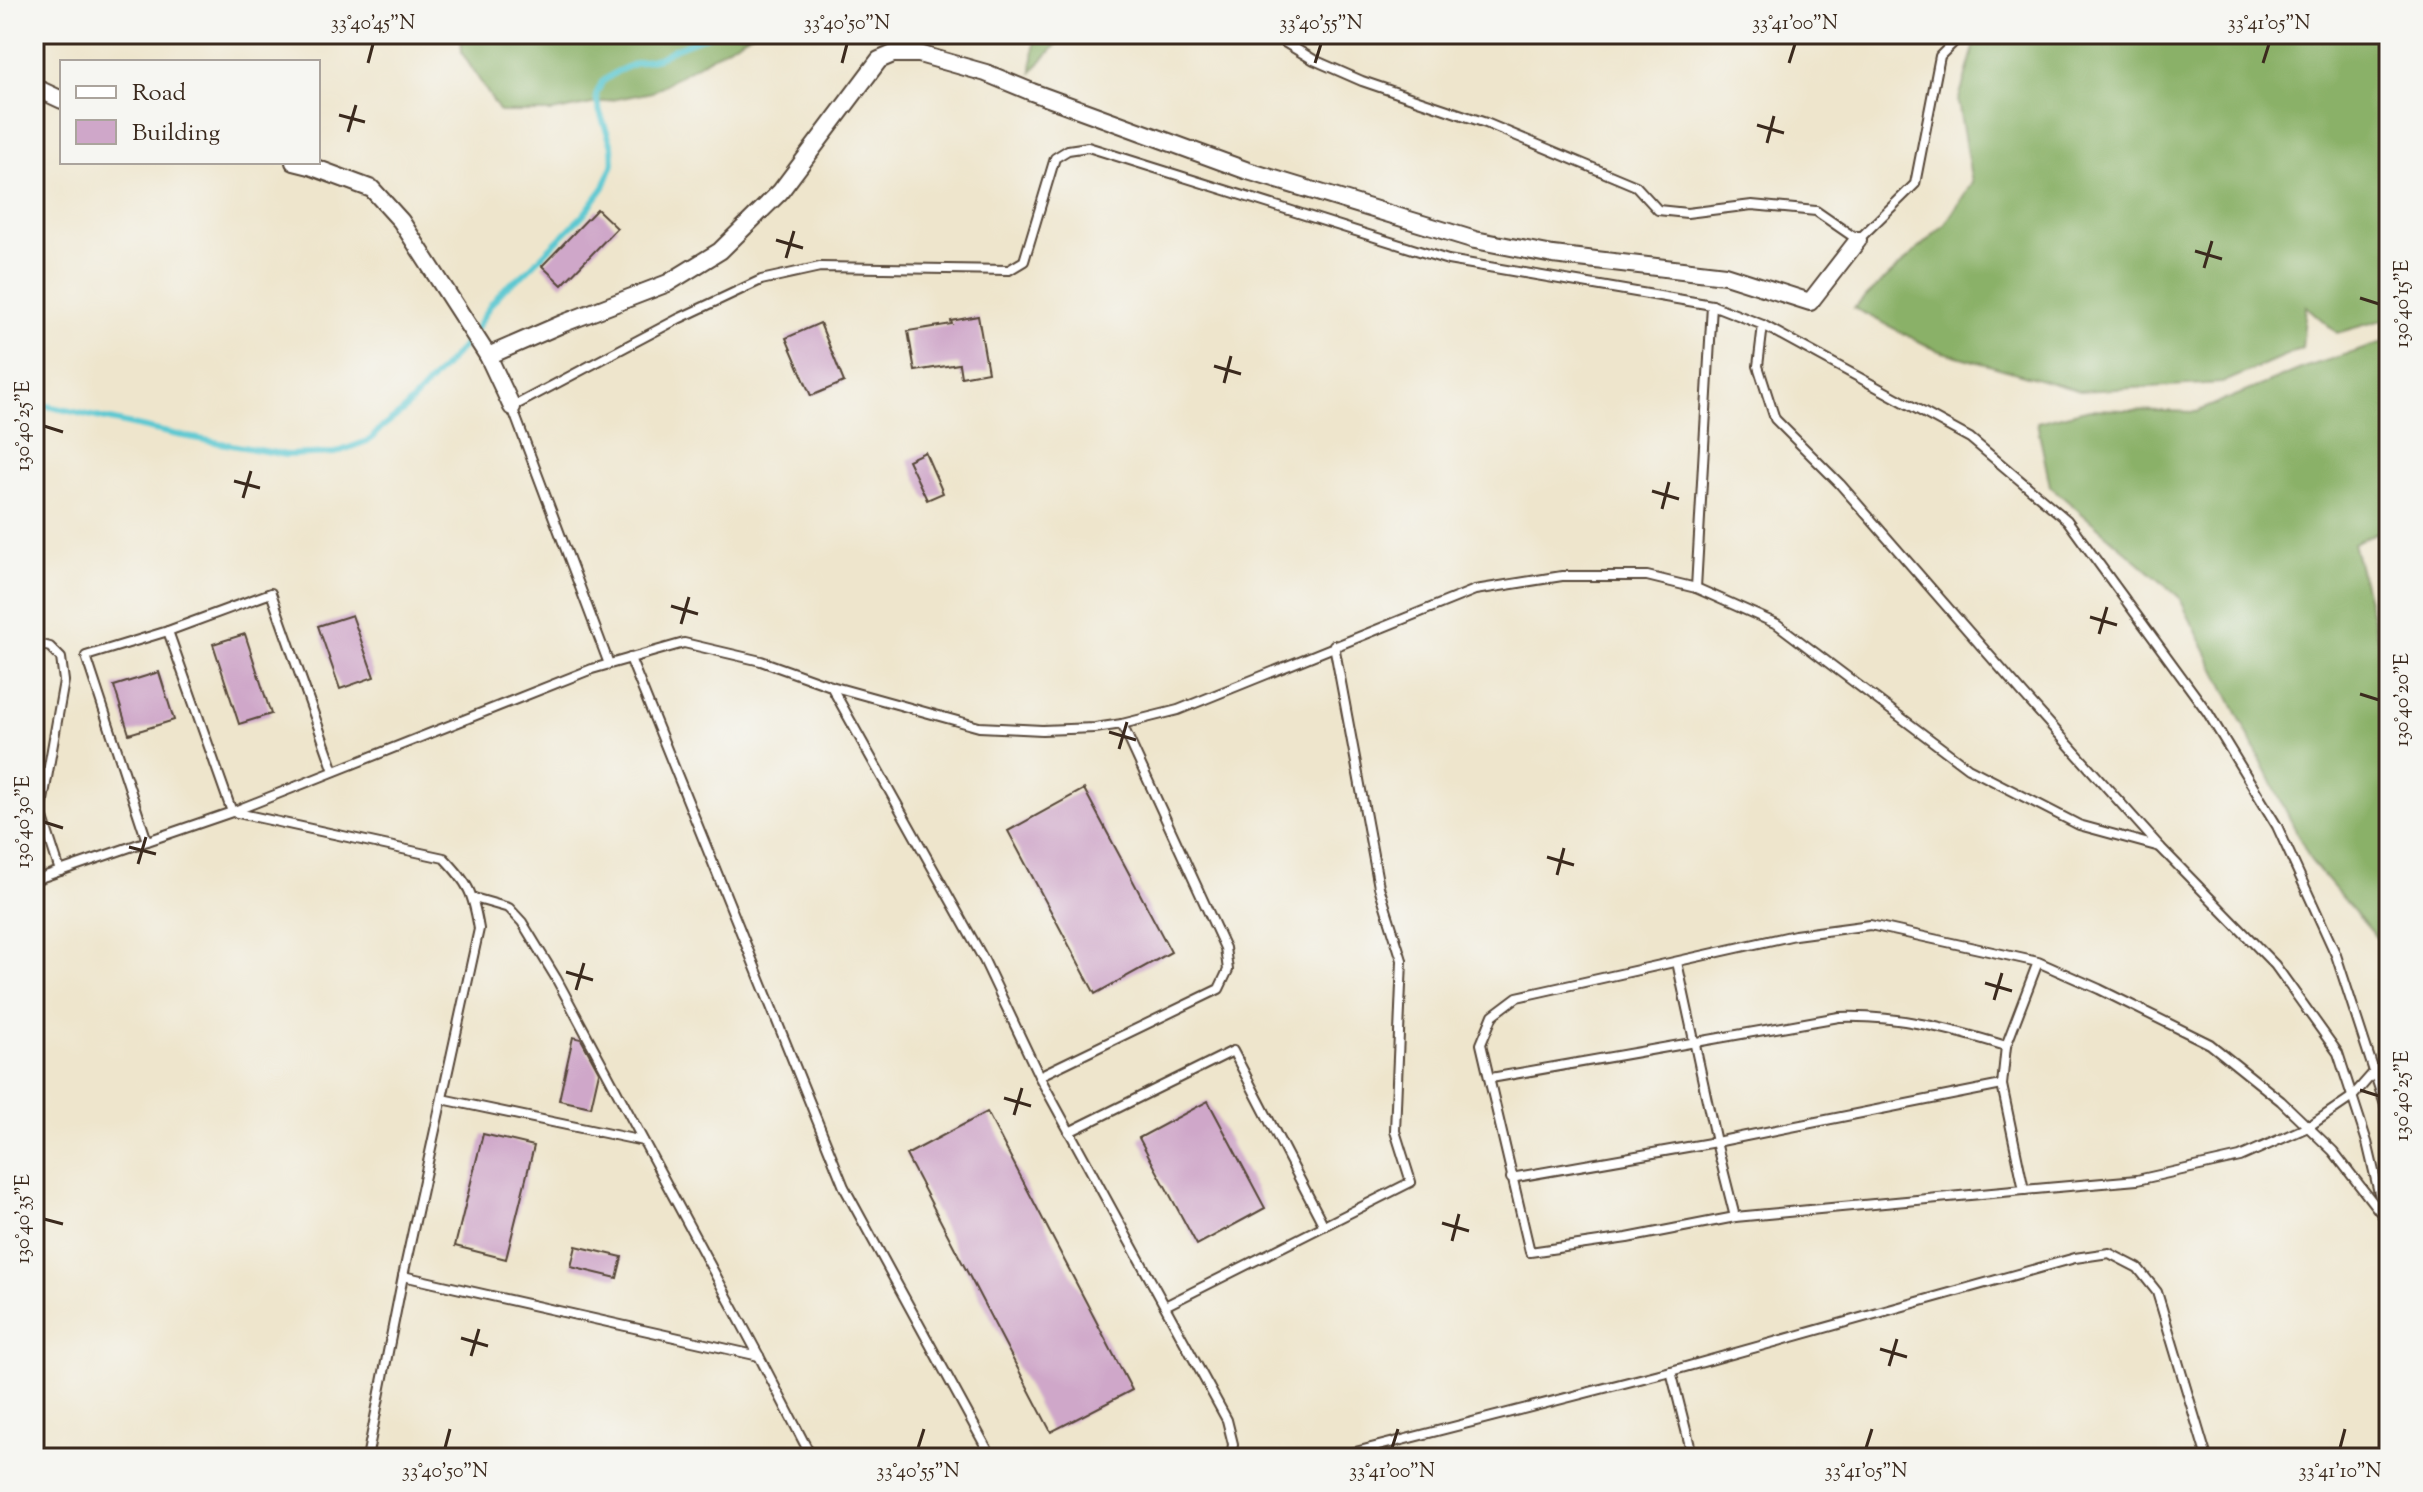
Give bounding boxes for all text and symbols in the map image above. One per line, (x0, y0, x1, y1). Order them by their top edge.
text: 33°40'45"N (331, 10, 415, 39)
text: 33°40'50"N (804, 10, 890, 39)
text: 33°40'55"N (1279, 10, 1363, 39)
text: 33°41'00"N (1752, 10, 1838, 39)
text: 33°41'05"N (2228, 10, 2310, 39)
legend (60, 60, 320, 164)
text: Road (132, 77, 186, 111)
text: Building (132, 117, 221, 151)
text: 130°40'15"E (2389, 260, 2418, 348)
text: 130°40'25"E (10, 381, 39, 471)
text: 130°40'20"E (2389, 653, 2418, 747)
text: 130°40'30"E (10, 776, 39, 868)
text: 130°40'25"E (2389, 1051, 2418, 1141)
text: 130°40'35"E (10, 1174, 39, 1264)
text: 33°40'50"N (402, 1458, 488, 1487)
text: 33°40'55"N (876, 1458, 960, 1487)
text: 33°41'00"N (1349, 1458, 1435, 1487)
text: 33°41'05"N (1825, 1458, 1907, 1487)
text: 33°41'10"N (2298, 1458, 2382, 1487)

